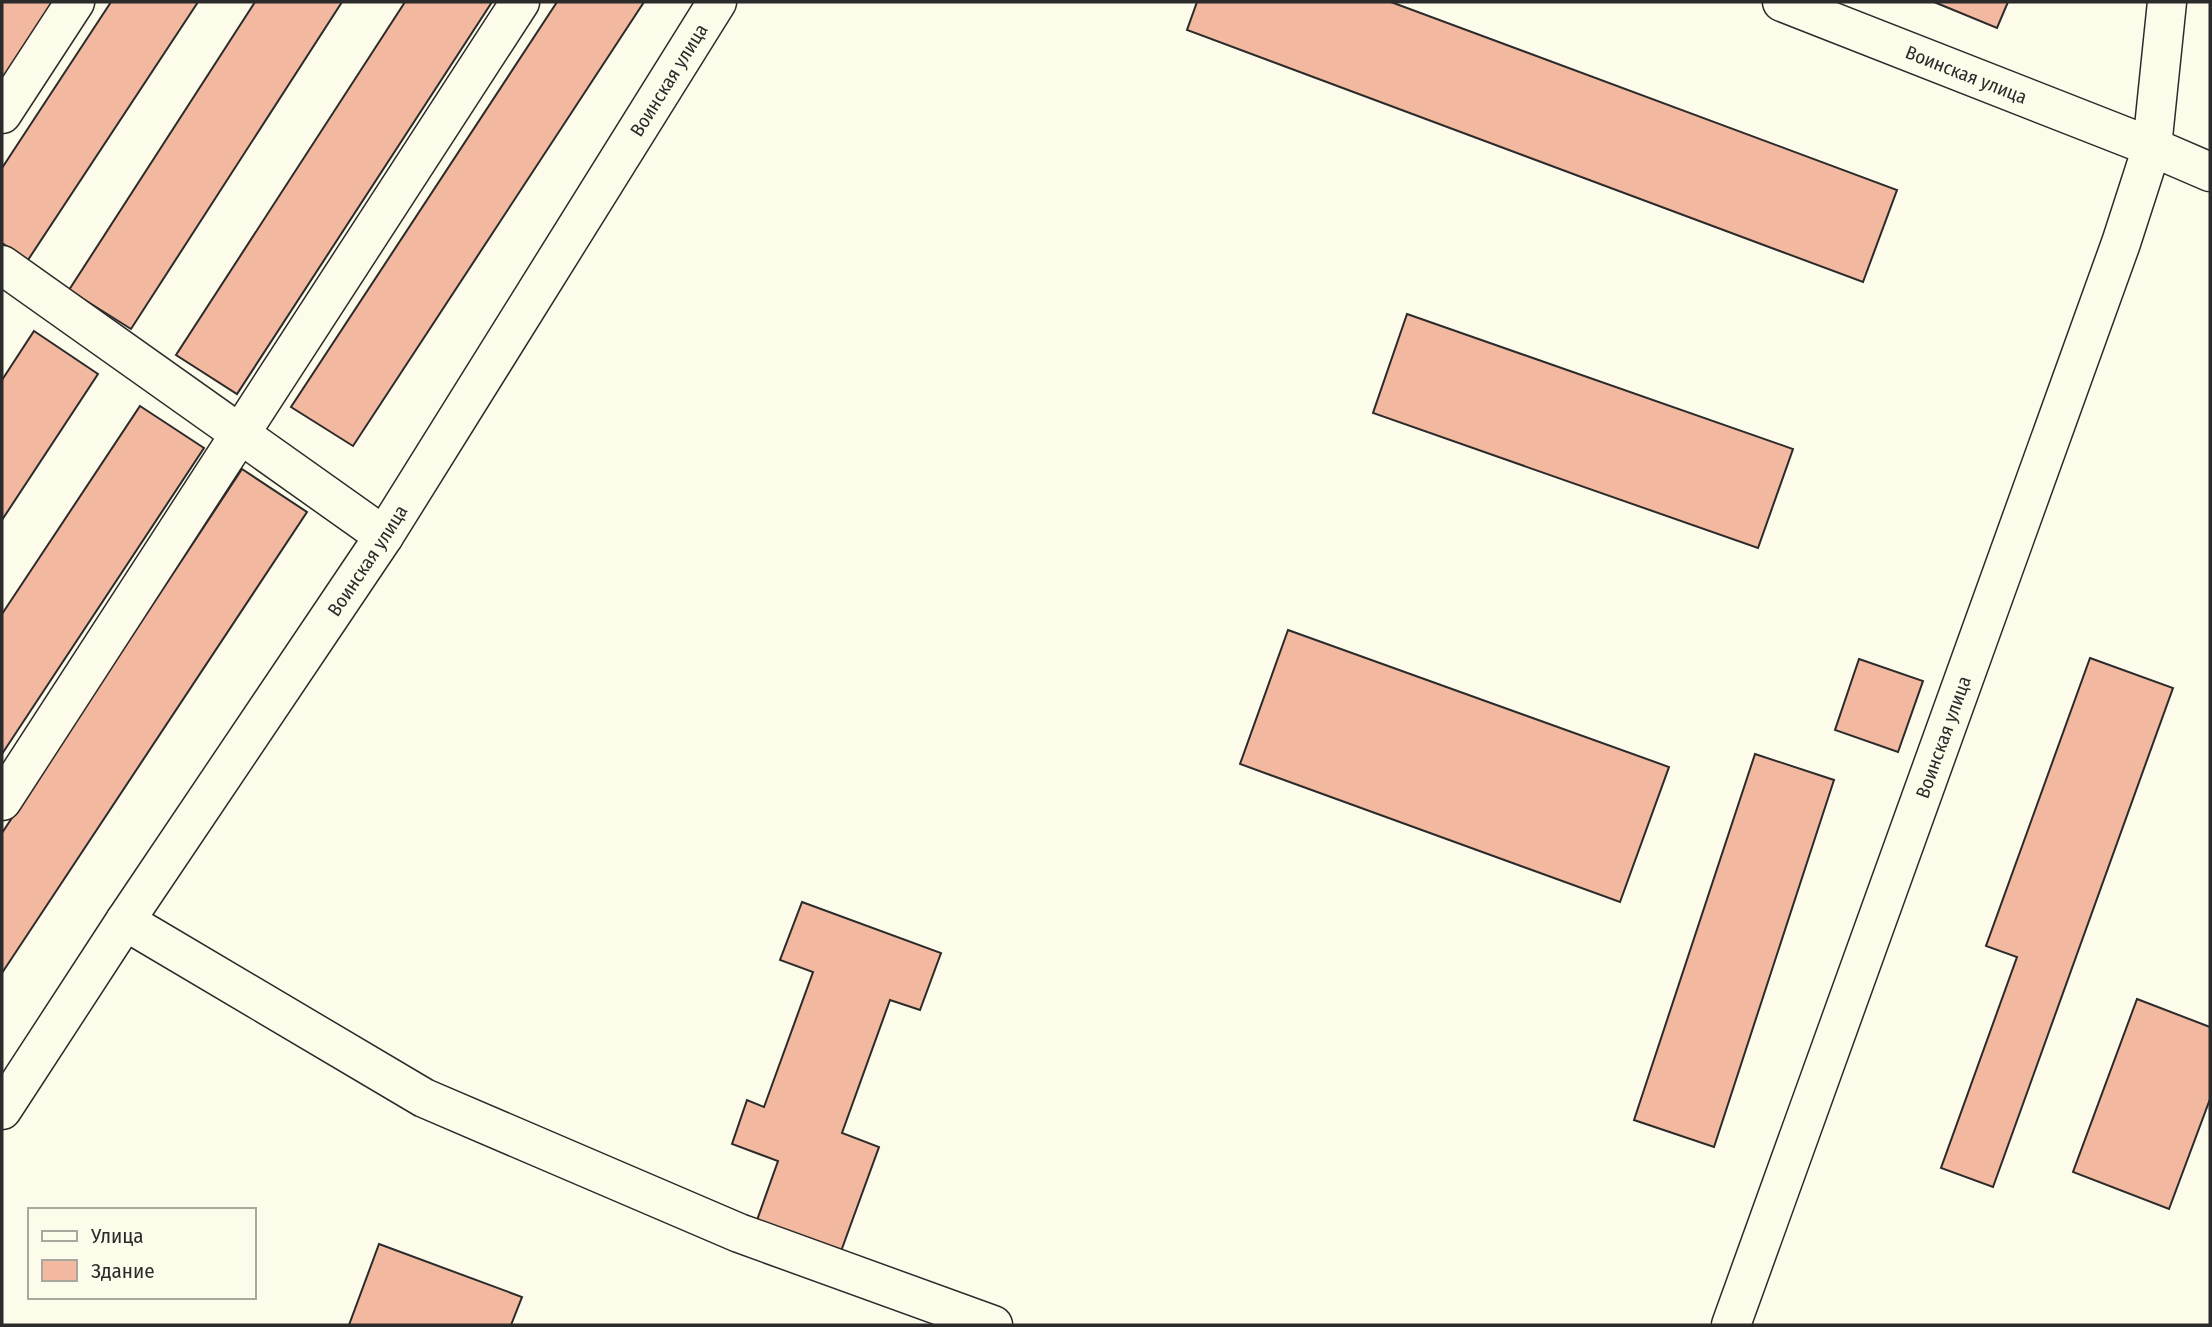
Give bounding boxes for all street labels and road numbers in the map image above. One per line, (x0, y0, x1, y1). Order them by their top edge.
street label: Воинская улица (625, 19, 712, 140)
street label: Воинская улица (1902, 40, 2030, 108)
street label: Воинская улица (322, 500, 412, 620)
street label: Воинская улица (1910, 673, 1976, 801)

